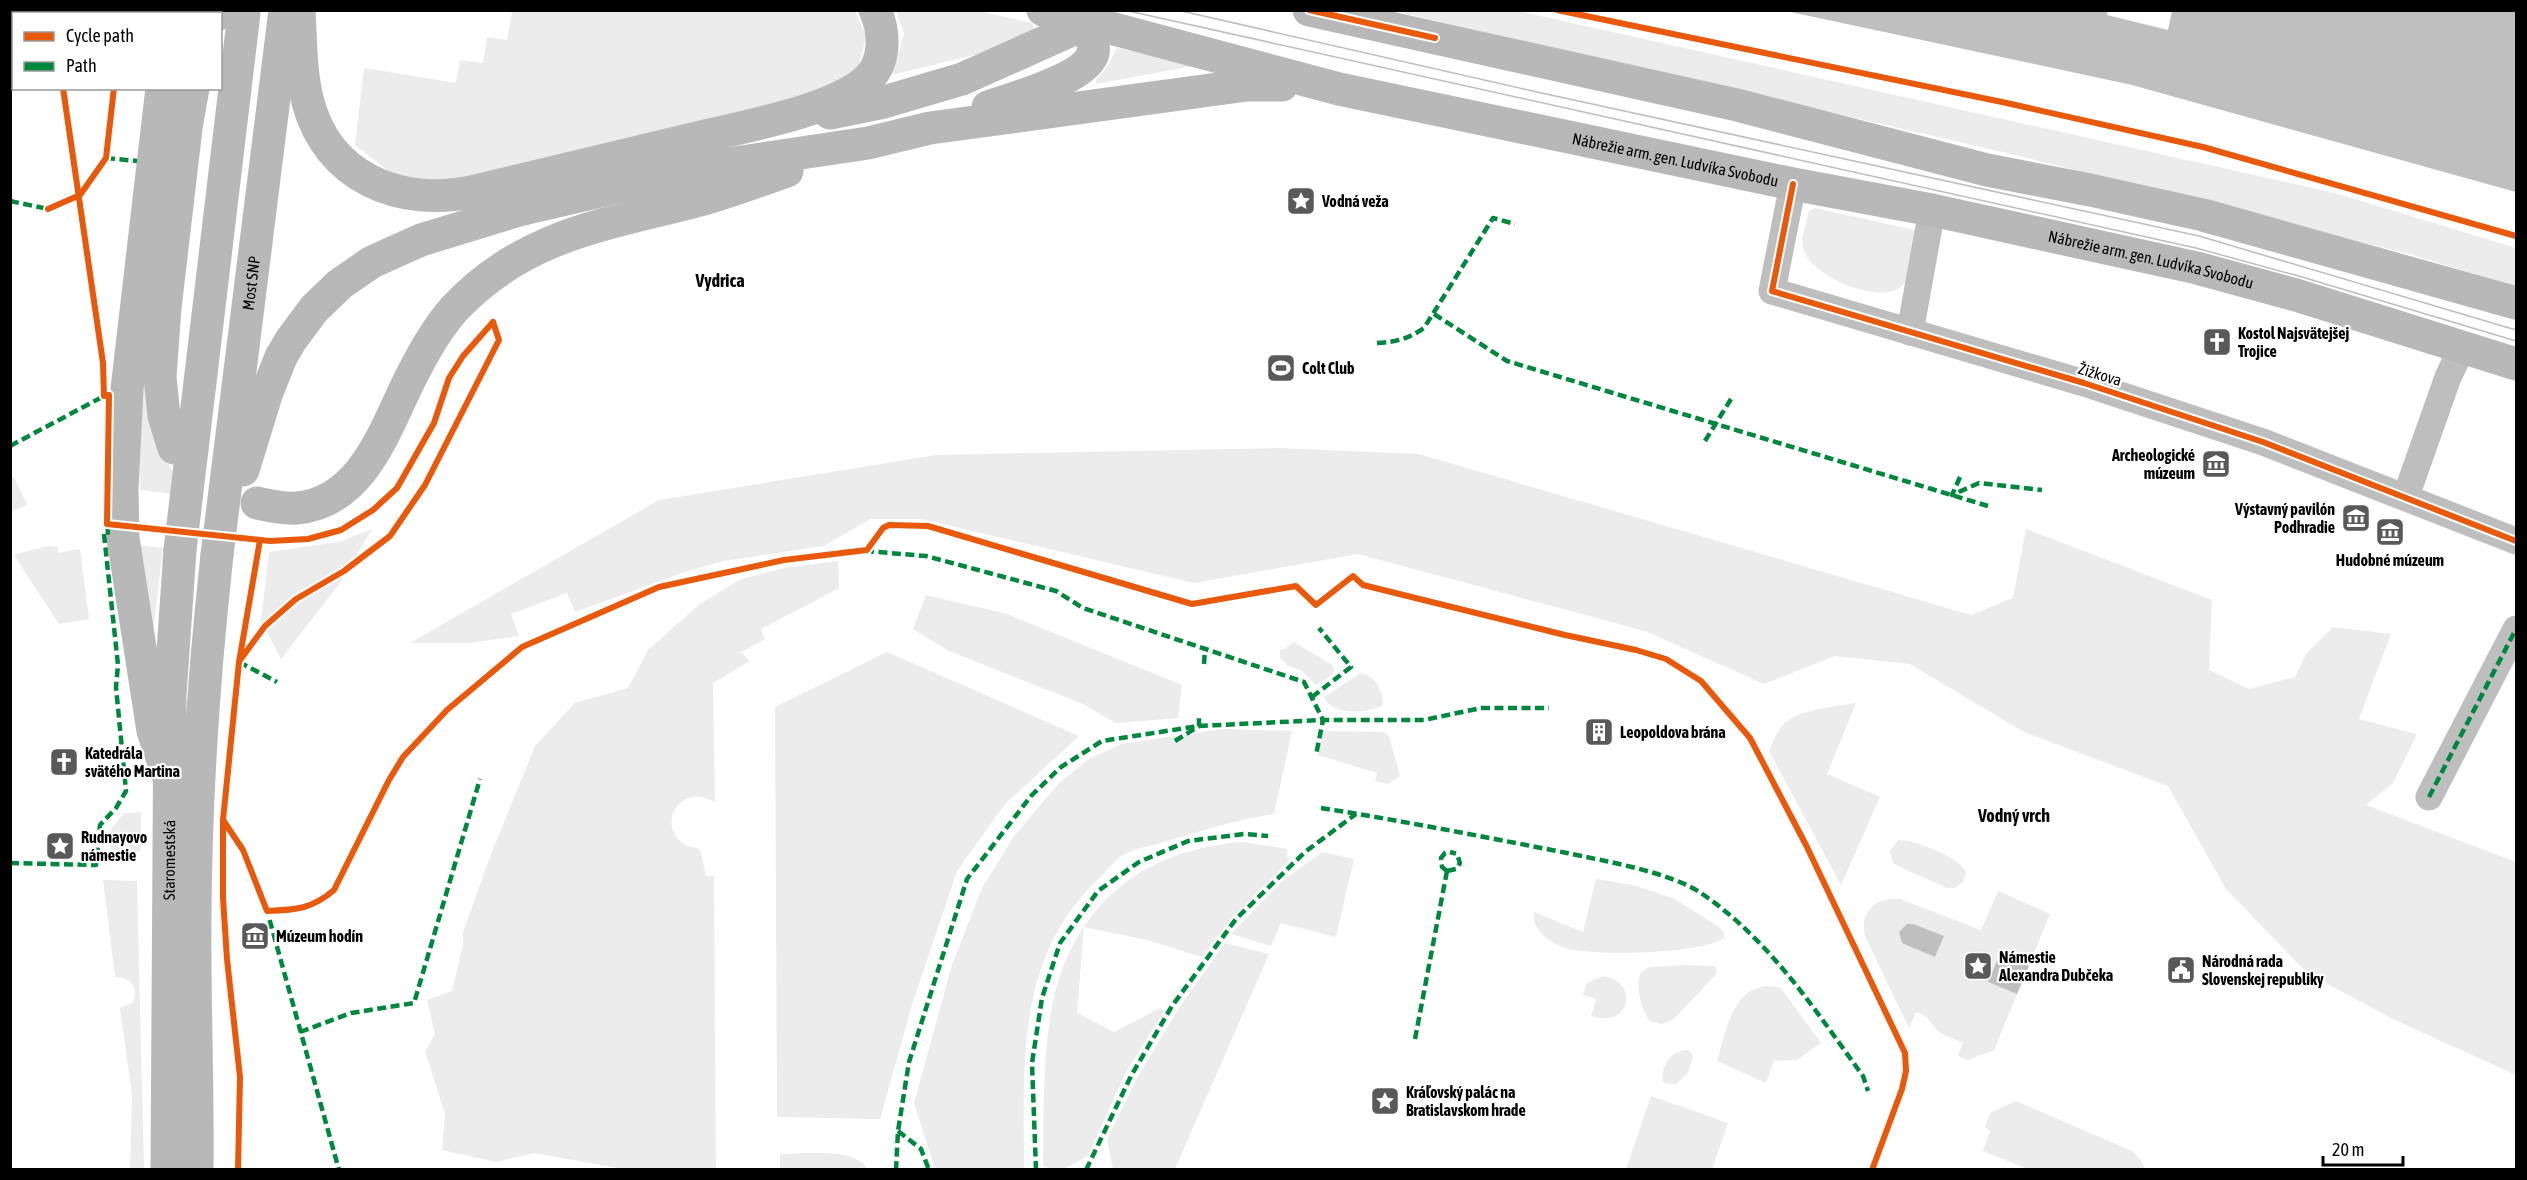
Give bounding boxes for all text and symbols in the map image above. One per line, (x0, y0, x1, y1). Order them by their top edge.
legend (12, 12, 222, 90)
text: Cycle path (66, 25, 134, 46)
text: Path (66, 55, 97, 76)
street label: Nábrežie arm. gen. Ludvíka Svobodu (1571, 129, 1780, 190)
place icon: Vodná veža (1285, 185, 1317, 217)
place label: Vodná veža (1321, 192, 1389, 210)
street label: Nábrežie arm. gen. Ludvíka Svobodu (2047, 227, 2256, 292)
street label: Most SNP (239, 255, 263, 311)
district label: Vydrica (694, 270, 745, 291)
place label: Kostol Najsvätejšej Trojice (2238, 324, 2349, 360)
church icon: Kostol Najsvätejšej Trojice (2201, 326, 2233, 358)
sports icon: Colt Club (1265, 352, 1297, 384)
place label: Colt Club (1302, 359, 1355, 377)
street label: Žižkova (2076, 359, 2124, 389)
place label: Archeologické múzeum (2111, 446, 2195, 482)
museum icon: Archeologické múzeum (2200, 448, 2232, 480)
place label: Výstavný pavilón Podhradie (2234, 500, 2335, 536)
museum icon: Výstavný pavilón Podhradie (2340, 502, 2372, 534)
museum icon: Hudobné múzeum (2374, 516, 2406, 548)
place label: Hudobné múzeum (2336, 551, 2444, 569)
building icon: Leopoldova brána (1583, 716, 1615, 748)
place label: Leopoldova brána (1620, 723, 1726, 741)
place label: Katedrála svätého Martina (85, 744, 180, 780)
church icon: Katedrála svätého Martina (48, 746, 80, 778)
district label: Vodný vrch (1977, 805, 2050, 826)
street label: Staromestská (160, 820, 178, 900)
place label: Rudnayovo námestie (81, 828, 148, 864)
place icon: Rudnayovo námestie (44, 830, 76, 862)
museum icon: Múzeum hodín (239, 920, 271, 952)
place label: Múzeum hodín (276, 927, 363, 945)
place label: Námestie Alexandra Dubčeka (1998, 948, 2113, 984)
place icon: Námestie Alexandra Dubčeka (1962, 950, 1994, 982)
place label: Národná rada Slovenskej republiky (2202, 952, 2324, 988)
public building icon: Národná rada Slovenskej republiky (2165, 954, 2197, 986)
place label: Kráľovský palác na Bratislavskom hrade (1406, 1083, 1526, 1119)
place icon: Kráľovský palác na Bratislavskom hrade (1369, 1085, 1401, 1117)
scale bar (2323, 1129, 2402, 1167)
text: 20 m (2332, 1139, 2364, 1160)

